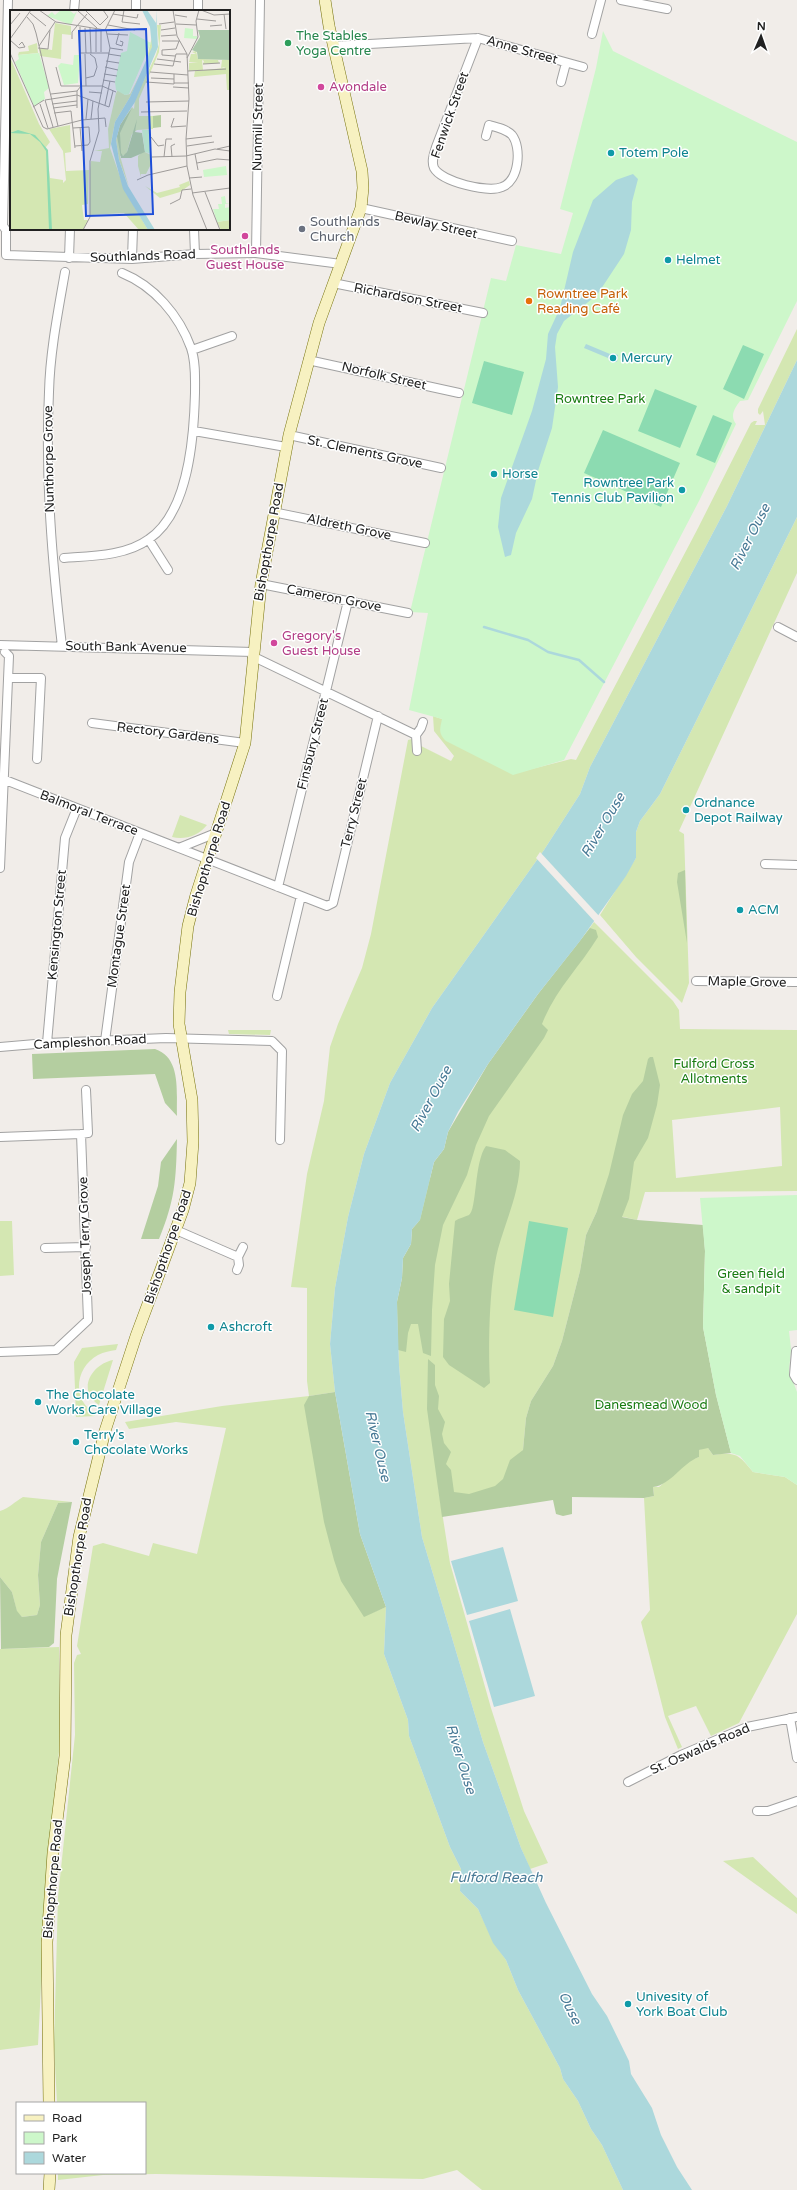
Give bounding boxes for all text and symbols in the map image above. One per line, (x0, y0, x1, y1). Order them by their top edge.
inset map (10, 10, 230, 230)
north arrow (741, 16, 781, 56)
text: N (757, 20, 766, 33)
place label: The Stables Yoga Centre (296, 28, 371, 59)
street label: Anne Street (485, 32, 559, 68)
marker: The Stables Yoga Centre (283, 38, 293, 48)
street label: Fenwick Street (428, 70, 472, 160)
place label: Avondale (329, 79, 387, 95)
marker: Avondale (316, 82, 326, 92)
street label: Nunmill Street (249, 83, 267, 171)
place label: Totem Pole (619, 145, 689, 161)
marker: Totem Pole (606, 148, 616, 158)
street label: Bewlay Street (393, 208, 479, 242)
place label: Southlands Church (310, 214, 380, 245)
marker: Southlands Church (297, 224, 307, 234)
marker: Southlands Guest House (240, 231, 250, 241)
place label: Southlands Guest House (206, 242, 284, 273)
street label: Southlands Road (90, 246, 196, 266)
place label: Helmet (676, 252, 721, 268)
marker: Helmet (663, 255, 673, 265)
street label: Richardson Street (352, 280, 464, 316)
place label: Rowntree Park Reading Café (537, 286, 628, 317)
marker: Rowntree Park Reading Café (524, 296, 534, 306)
place label: Mercury (621, 350, 672, 366)
marker: Mercury (608, 353, 618, 363)
street label: Norfolk Street (340, 358, 428, 394)
park label: Rowntree Park (555, 391, 645, 407)
street label: Nunthorpe Grove (40, 405, 58, 513)
street label: St. Clements Grove (306, 432, 424, 472)
place label: Horse (502, 466, 538, 482)
marker: Horse (489, 469, 499, 479)
place label: Rowntree Park Tennis Club Pavilion (551, 475, 674, 506)
street label: Bishopthorpe Road (251, 482, 287, 602)
marker: Rowntree Park Tennis Club Pavilion (677, 485, 687, 495)
water label: River Ouse (726, 500, 774, 573)
street label: Aldreth Grove (305, 510, 393, 544)
street label: Cameron Grove (285, 581, 383, 615)
place label: Gregory's Guest House (282, 628, 361, 659)
street label: South Bank Avenue (65, 638, 187, 656)
marker: Gregory's Guest House (269, 638, 279, 648)
street label: Finsbury Street (294, 697, 332, 791)
street label: Rectory Gardens (116, 719, 220, 747)
street label: Terry Street (338, 776, 370, 850)
street label: Balmoral Terrace (37, 787, 141, 839)
water label: River Ouse (577, 789, 629, 860)
place label: Ordnance Depot Railway (694, 795, 783, 826)
street label: Bishopthorpe Road (184, 799, 234, 919)
marker: Ordnance Depot Railway (681, 805, 691, 815)
street label: Kensington Street (44, 869, 70, 981)
street label: Montague Street (104, 883, 134, 989)
place label: ACM (748, 902, 779, 918)
marker: ACM (735, 905, 745, 915)
street label: Maple Grove (708, 973, 786, 991)
street label: Campleshon Road (33, 1031, 147, 1053)
park label: Fulford Cross Allotments (673, 1056, 755, 1087)
water label: River Ouse (407, 1062, 456, 1135)
street label: Joseph Terry Grove (75, 1177, 95, 1295)
street label: Bishopthorpe Road (141, 1188, 195, 1306)
park label: Green field & sandpit (717, 1266, 785, 1297)
place label: Ashcroft (219, 1319, 272, 1335)
marker: Ashcroft (206, 1322, 216, 1332)
place label: The Chocolate Works Care Village (46, 1387, 161, 1418)
marker: The Chocolate Works Care Village (33, 1397, 43, 1407)
park label: Danesmead Wood (594, 1397, 708, 1413)
water label: River Ouse (362, 1409, 395, 1484)
place label: Terry's Chocolate Works (84, 1427, 188, 1458)
marker: Terry's Chocolate Works (71, 1437, 81, 1447)
street label: Bishopthorpe Road (61, 1497, 95, 1617)
street label: St. Oswalds Road (648, 1720, 752, 1778)
water label: River Ouse (442, 1722, 480, 1797)
street label: Bishopthorpe Road (40, 1819, 66, 1939)
water label: Fulford Reach (450, 1869, 543, 1886)
water label: Ouse (555, 1989, 586, 2028)
place label: Univesity of York Boat Club (636, 1989, 727, 2020)
marker: Univesity of York Boat Club (623, 1999, 633, 2009)
legend (16, 2102, 146, 2174)
text: Road (52, 2111, 82, 2125)
text: Park (52, 2131, 78, 2145)
text: Water (52, 2151, 87, 2165)

